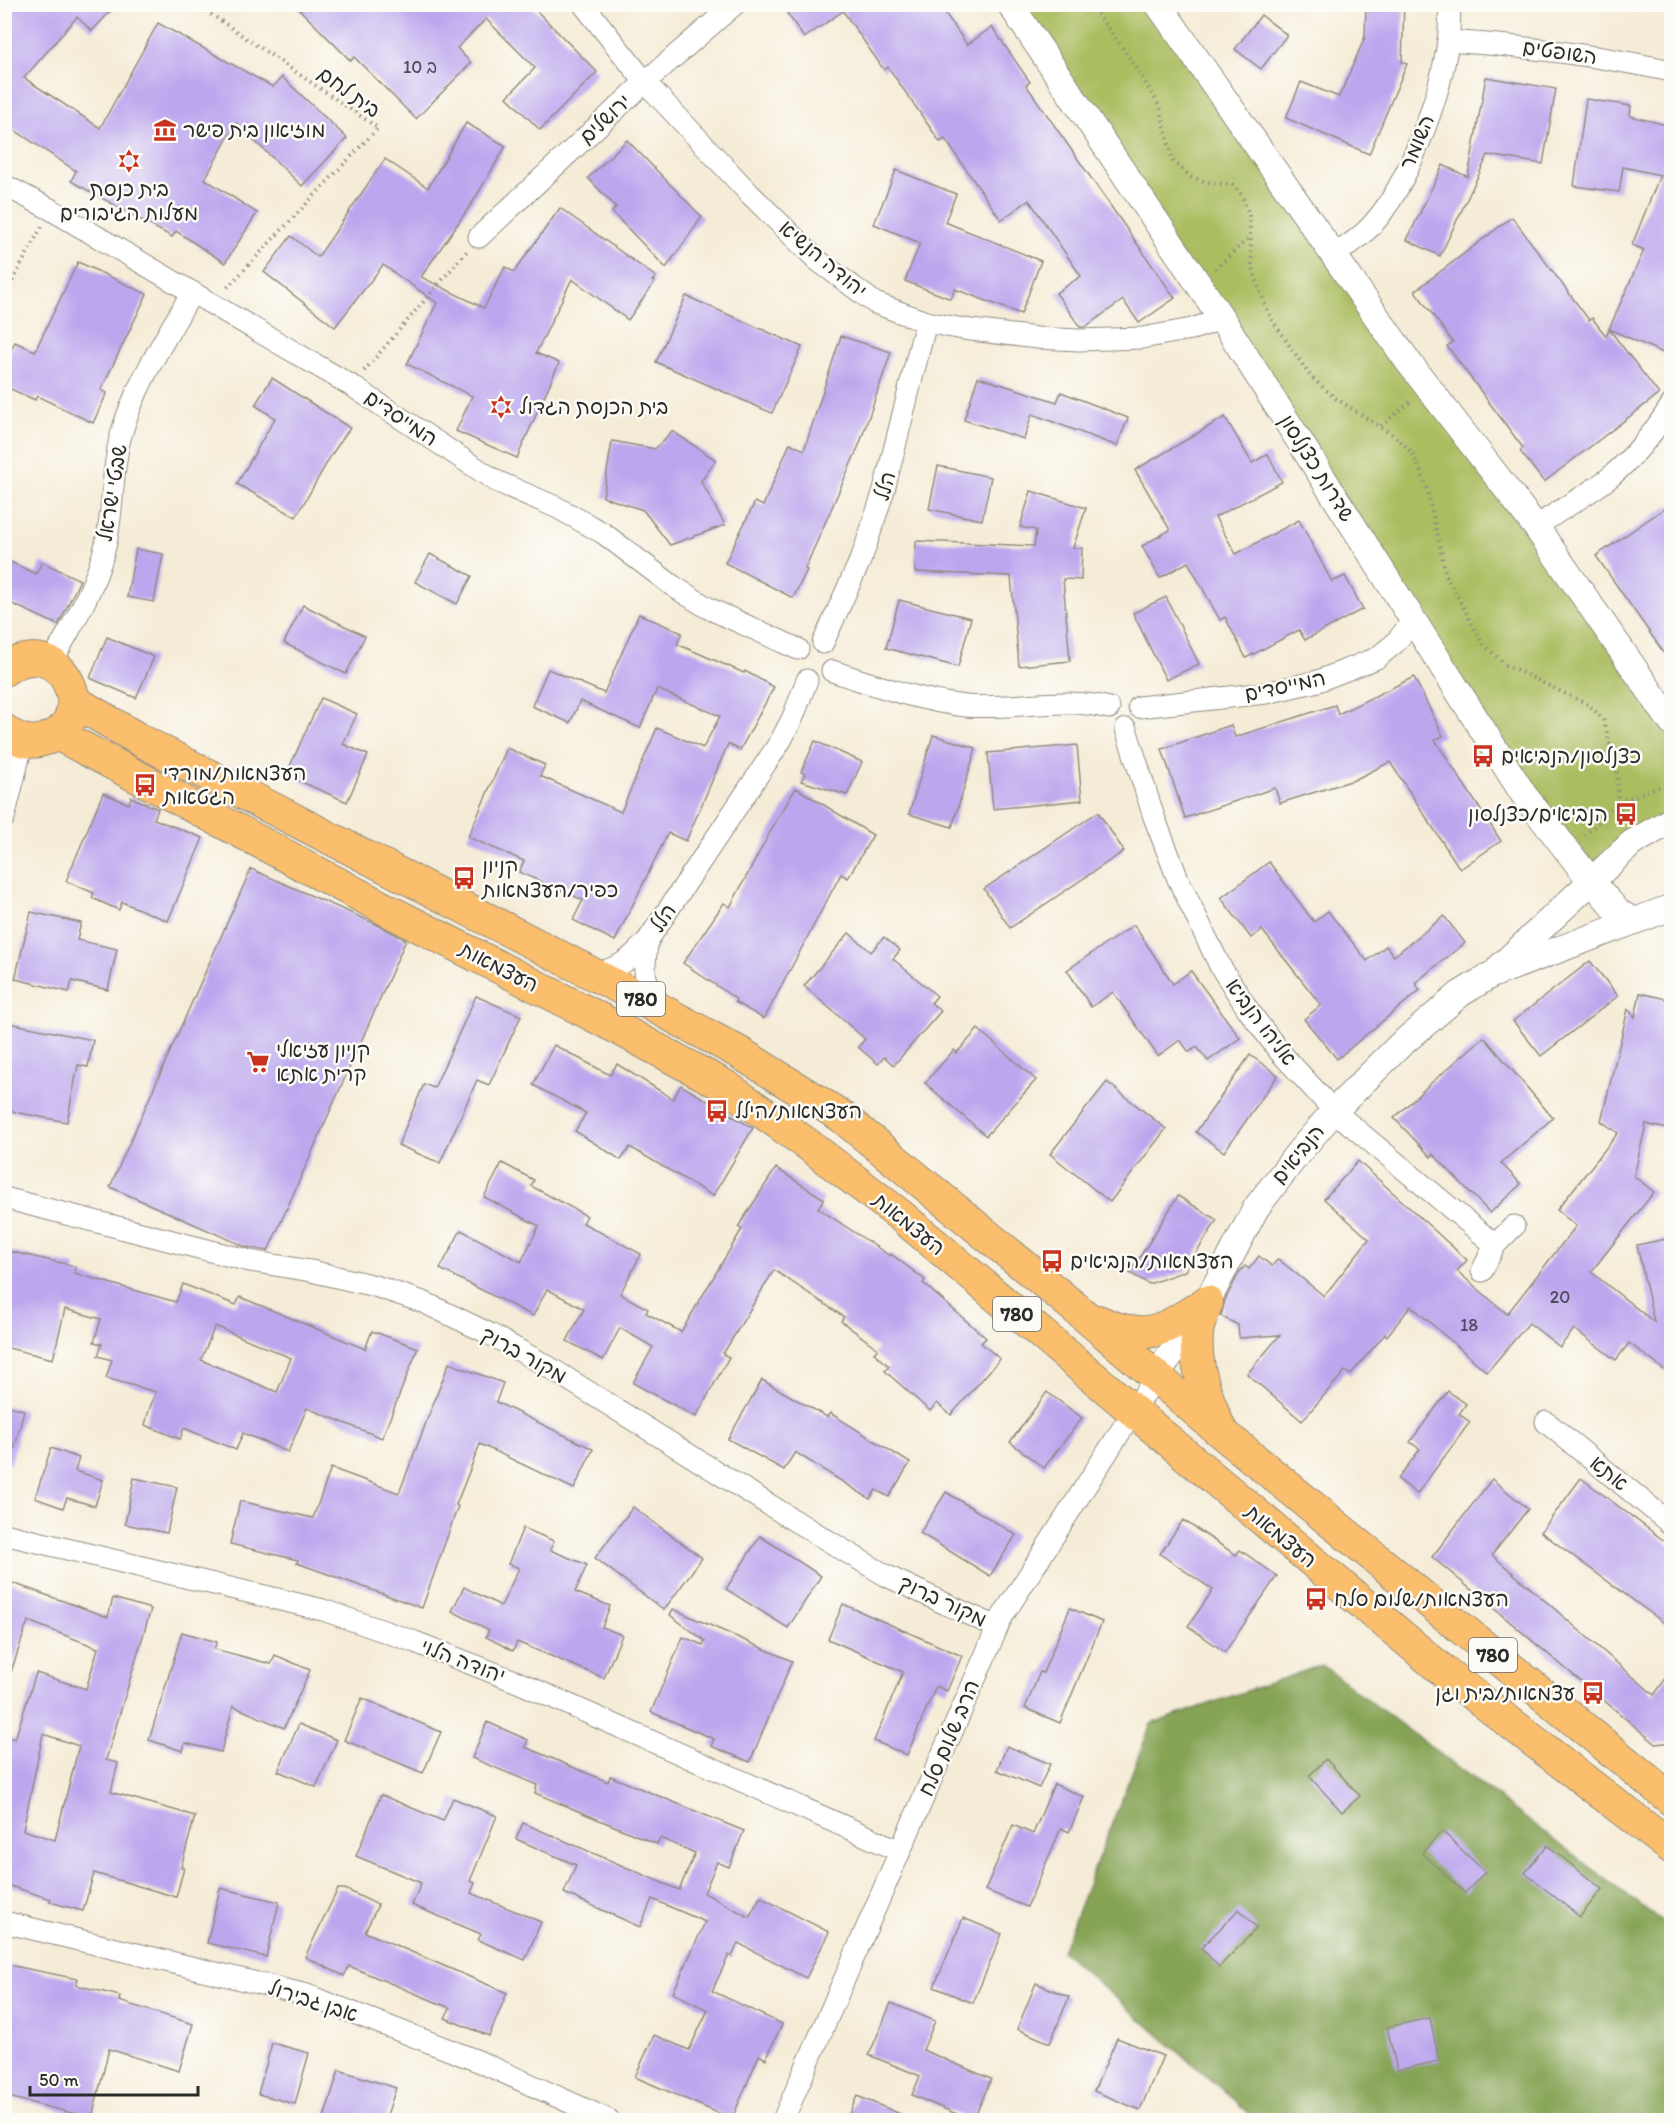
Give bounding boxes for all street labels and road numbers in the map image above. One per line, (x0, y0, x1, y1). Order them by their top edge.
street label: השופטים (1521, 34, 1599, 69)
street label: בית לחם (313, 61, 385, 123)
street label: ירושלים (574, 88, 636, 149)
street label: השומר (1394, 110, 1439, 173)
street label: יהודה הנשיא (774, 215, 872, 303)
street label: המייסדים (360, 384, 442, 451)
street label: שדרות כצנלסון (1274, 409, 1360, 527)
street label: שבטי ישראל (91, 443, 132, 543)
street label: הלל (868, 468, 901, 503)
street label: המייסדים (1242, 665, 1328, 706)
street label: הלל (644, 899, 681, 937)
street label: העצמאות (454, 935, 543, 997)
street label: אליהו הנביא (1221, 973, 1302, 1070)
road number: 780 (617, 982, 665, 1016)
street label: הנביאים (1266, 1119, 1329, 1189)
street label: העצמאות (867, 1186, 950, 1260)
road number: 780 (993, 1297, 1041, 1331)
street label: מקור ברוך (477, 1321, 571, 1389)
street label: אתא (1585, 1450, 1634, 1496)
street label: העצמאות (1239, 1497, 1322, 1573)
street label: מקור ברוך (895, 1569, 991, 1633)
street label: יהודה הלוי (417, 1633, 509, 1688)
road number: 780 (1469, 1638, 1517, 1672)
street label: הרב שלום סלח (913, 1676, 984, 1800)
street label: אבן גבירול (265, 1974, 361, 2028)

